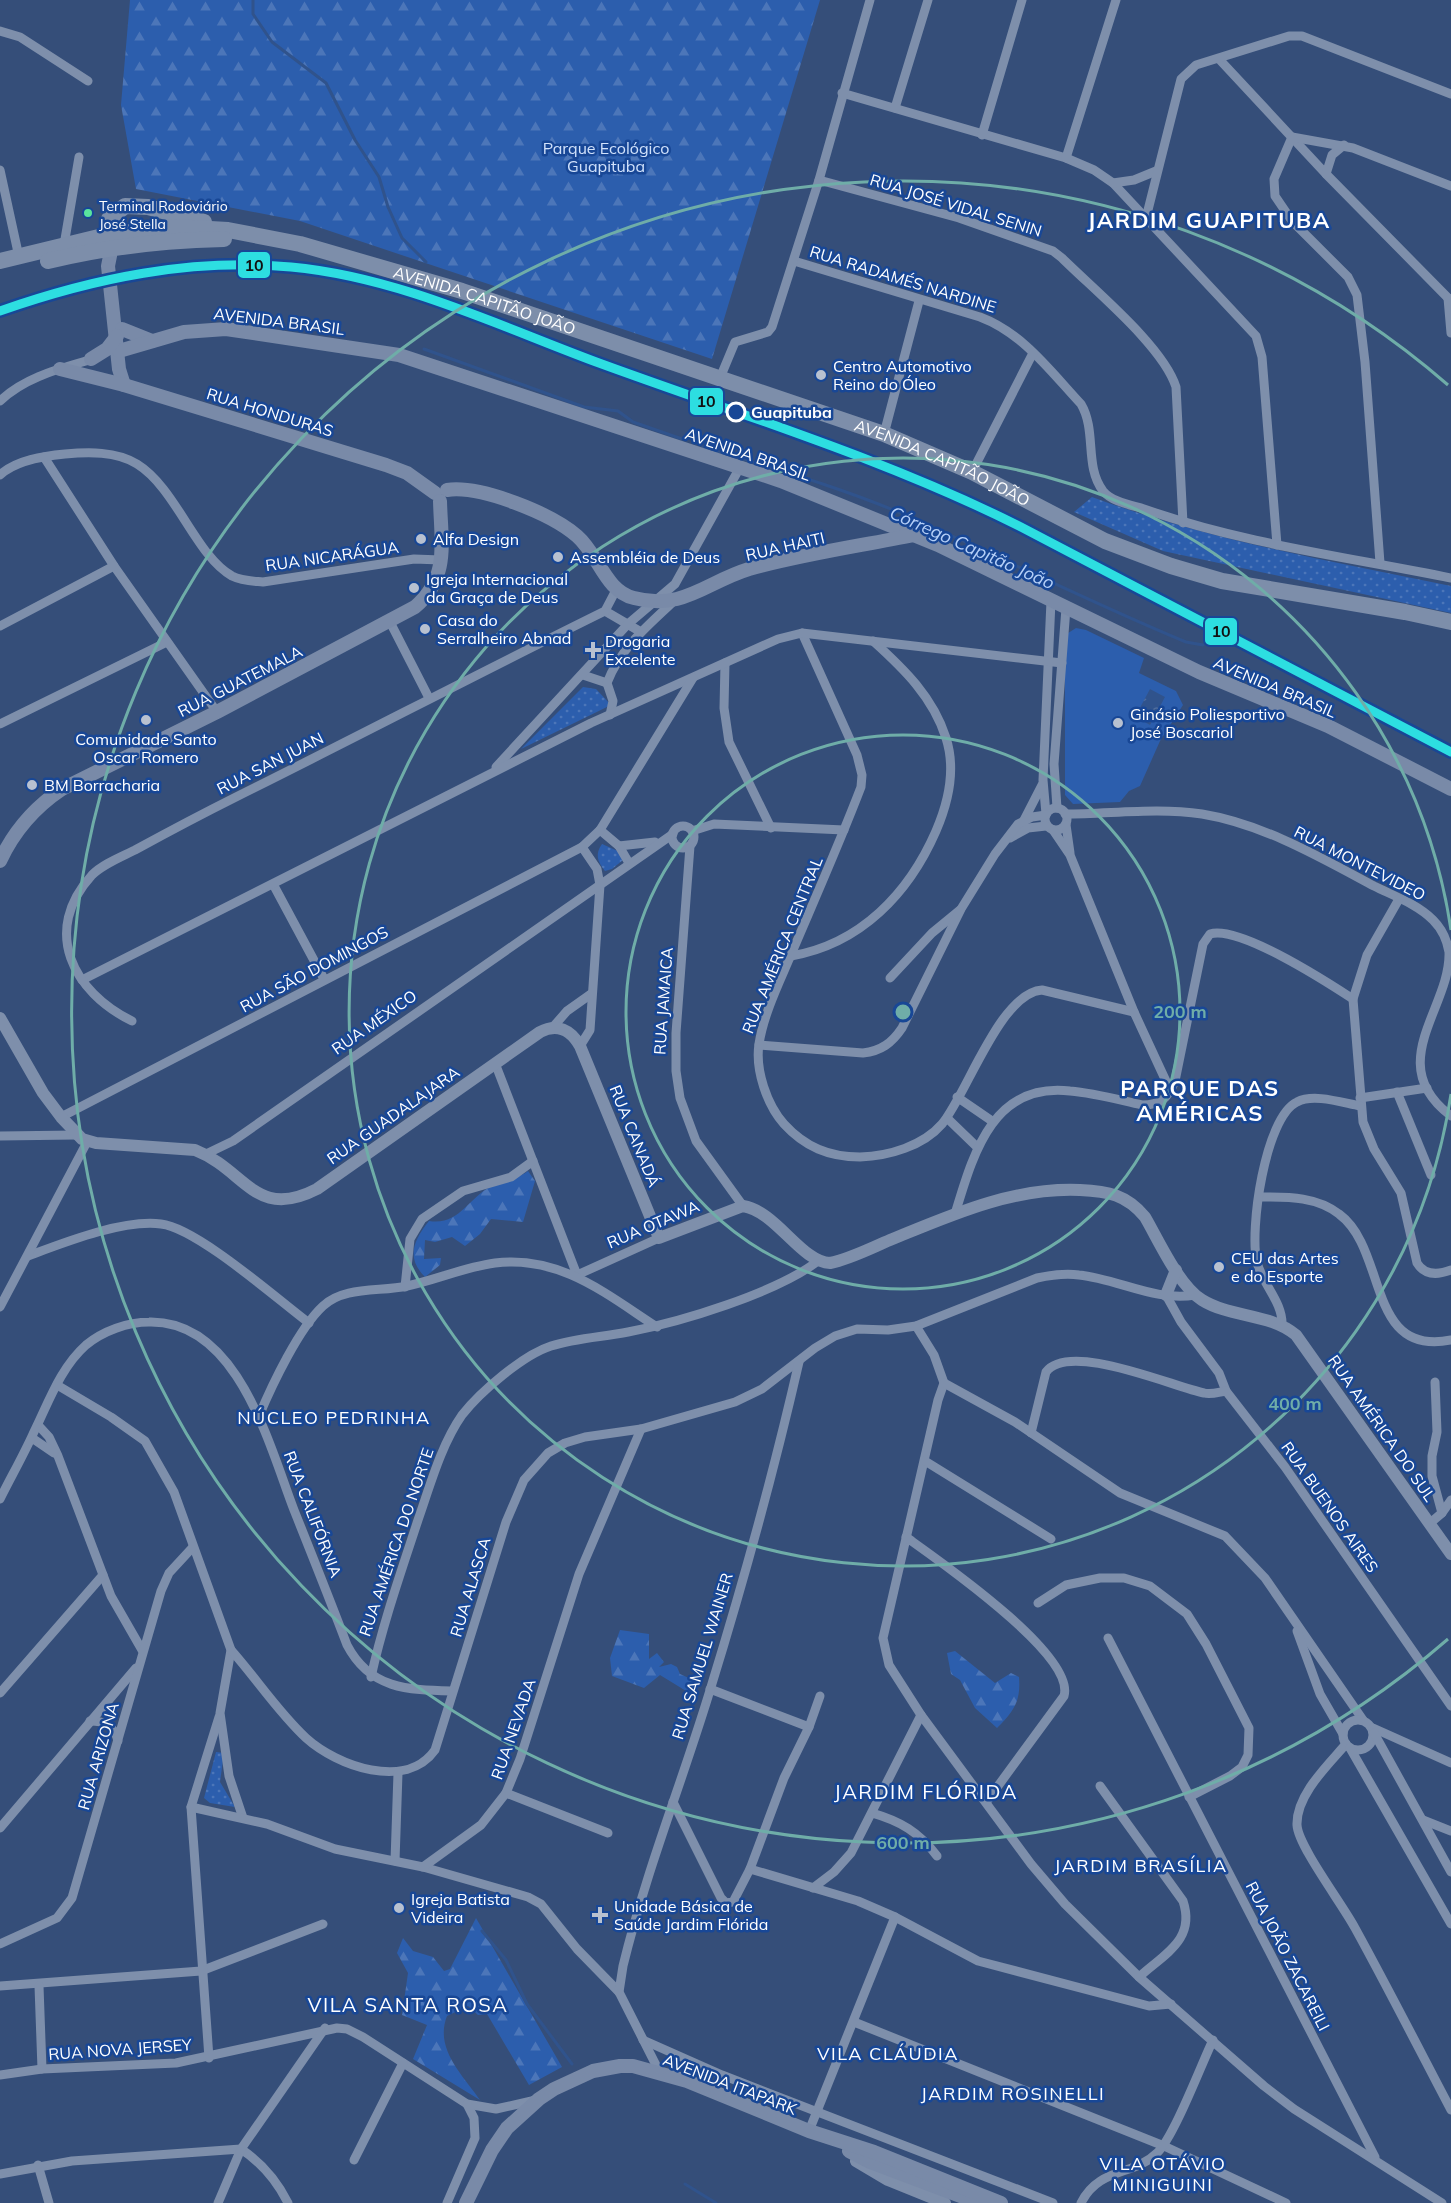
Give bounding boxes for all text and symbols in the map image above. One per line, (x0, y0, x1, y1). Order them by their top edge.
park label: Parque Ecológico Guapituba (543, 138, 669, 176)
street label: RUA JOSÉ VIDAL SENIN (868, 169, 1044, 241)
place label: Terminal Rodoviário José Stella (99, 197, 228, 233)
district label: JARDIM GUAPITUBA (1087, 206, 1331, 234)
marker: Terminal Rodoviário José Stella (82, 207, 94, 219)
street label: RUA RADAMÉS NARDINE (807, 241, 999, 317)
line badge: 10 (237, 251, 271, 279)
text: 10 (244, 255, 264, 275)
street label: AVENIDA CAPITÃO JOÃO (391, 262, 578, 339)
street label: AVENIDA BRASIL (213, 303, 346, 339)
place label: Centro Automotivo Reino do Óleo (833, 356, 972, 394)
marker: Centro Automotivo Reino do Óleo (814, 368, 828, 382)
street label: RUA HONDURAS (204, 383, 336, 441)
line badge: 10 (689, 387, 724, 416)
text: 10 (696, 391, 716, 411)
marker: Guapituba (726, 402, 746, 422)
place label: Guapituba (751, 402, 832, 422)
street label: AVENIDA CAPITÃO JOÃO (852, 415, 1033, 510)
street label: AVENIDA BRASIL (683, 423, 814, 485)
water label: Córrego Capitão João (886, 501, 1058, 594)
street label: RUA HAITI (743, 527, 827, 565)
place label: Alfa Design (433, 529, 519, 549)
marker: Alfa Design (414, 532, 428, 546)
street label: RUA NICARÁGUA (264, 537, 400, 575)
place label: Assembléia de Deus (570, 547, 720, 567)
marker: Assembléia de Deus (551, 550, 565, 564)
place label: Igreja Internacional da Graça de Deus (426, 569, 568, 607)
marker: Igreja Internacional da Graça de Deus (407, 581, 421, 595)
place label: Casa do Serralheiro Abnad (437, 610, 571, 648)
line badge: 10 (1204, 617, 1238, 646)
text: 10 (1211, 621, 1231, 641)
marker: Casa do Serralheiro Abnad (418, 622, 432, 636)
place label: Drogaria Excelente (605, 631, 675, 669)
street label: RUA GUATEMALA (174, 641, 306, 721)
marker: Drogaria Excelente (586, 643, 600, 657)
street label: AVENIDA BRASIL (1211, 652, 1340, 722)
place label: Ginásio Poliesportivo José Boscariol (1130, 704, 1285, 742)
marker: Comunidade Santo Oscar Romero (139, 713, 153, 727)
marker: Ginásio Poliesportivo José Boscariol (1111, 716, 1125, 730)
street label: RUA SAN JUAN (213, 728, 327, 798)
place label: Comunidade Santo Oscar Romero (75, 729, 217, 767)
place label: BM Borracharia (44, 775, 160, 795)
marker: BM Borracharia (25, 778, 39, 792)
street label: RUA MONTEVIDEO (1291, 821, 1429, 905)
street label: RUA AMÉRICA CENTRAL (737, 854, 827, 1036)
street label: RUA SÃO DOMINGOS (237, 921, 391, 1017)
street label: RUA JAMAICA (649, 946, 677, 1055)
street label: RUA MÉXICO (328, 985, 420, 1059)
text: 200 m (1153, 1000, 1207, 1023)
centre of rings (893, 1002, 913, 1022)
street label: RUA GUADALAJARA (323, 1062, 463, 1168)
district label: PARQUE DAS AMÉRICAS (1120, 1074, 1280, 1127)
street label: RUA CANADÁ (605, 1082, 665, 1190)
street label: RUA OTAWA (604, 1196, 702, 1252)
place label: CEU das Artes e do Esporte (1231, 1248, 1339, 1286)
marker: CEU das Artes e do Esporte (1212, 1260, 1226, 1274)
street label: RUA AMÉRICA DO SUL (1324, 1351, 1440, 1505)
text: 400 m (1268, 1392, 1322, 1415)
district label: NÚCLEO PEDRINHA (237, 1406, 431, 1429)
street label: RUA BUENOS AIRES (1277, 1438, 1383, 1576)
street label: RUA AMÉRICA DO NORTE (354, 1445, 438, 1639)
street label: RUA CALIFÓRNIA (280, 1448, 346, 1580)
street label: RUA ALASCA (445, 1535, 495, 1639)
street label: RUA SAMUEL WAINER (667, 1570, 737, 1742)
street label: RUA NEVADA (486, 1676, 540, 1782)
street label: RUA ARIZONA (73, 1700, 123, 1812)
district label: JARDIM FLÓRIDA (834, 1779, 1018, 1804)
text: 600 m (876, 1831, 930, 1854)
district label: JARDIM BRASÍLIA (1054, 1854, 1228, 1877)
street label: RUA JOÃO ZACAREILI (1242, 1878, 1334, 2034)
place label: Igreja Batista Videira (411, 1889, 510, 1927)
place label: Unidade Básica de Saúde Jardim Flórida (614, 1896, 768, 1934)
marker: Igreja Batista Videira (392, 1901, 406, 1915)
marker: Unidade Básica de Saúde Jardim Flórida (591, 1906, 609, 1924)
district label: VILA SANTA ROSA (308, 1992, 508, 2017)
street label: RUA NOVA JERSEY (48, 2034, 193, 2064)
district label: VILA CLÁUDIA (817, 2042, 959, 2065)
street label: AVENIDA ITAPARK (660, 2049, 801, 2119)
district label: JARDIM ROSINELLI (921, 2082, 1105, 2105)
district label: VILA OTÁVIO MINIGUINI (1099, 2152, 1227, 2196)

